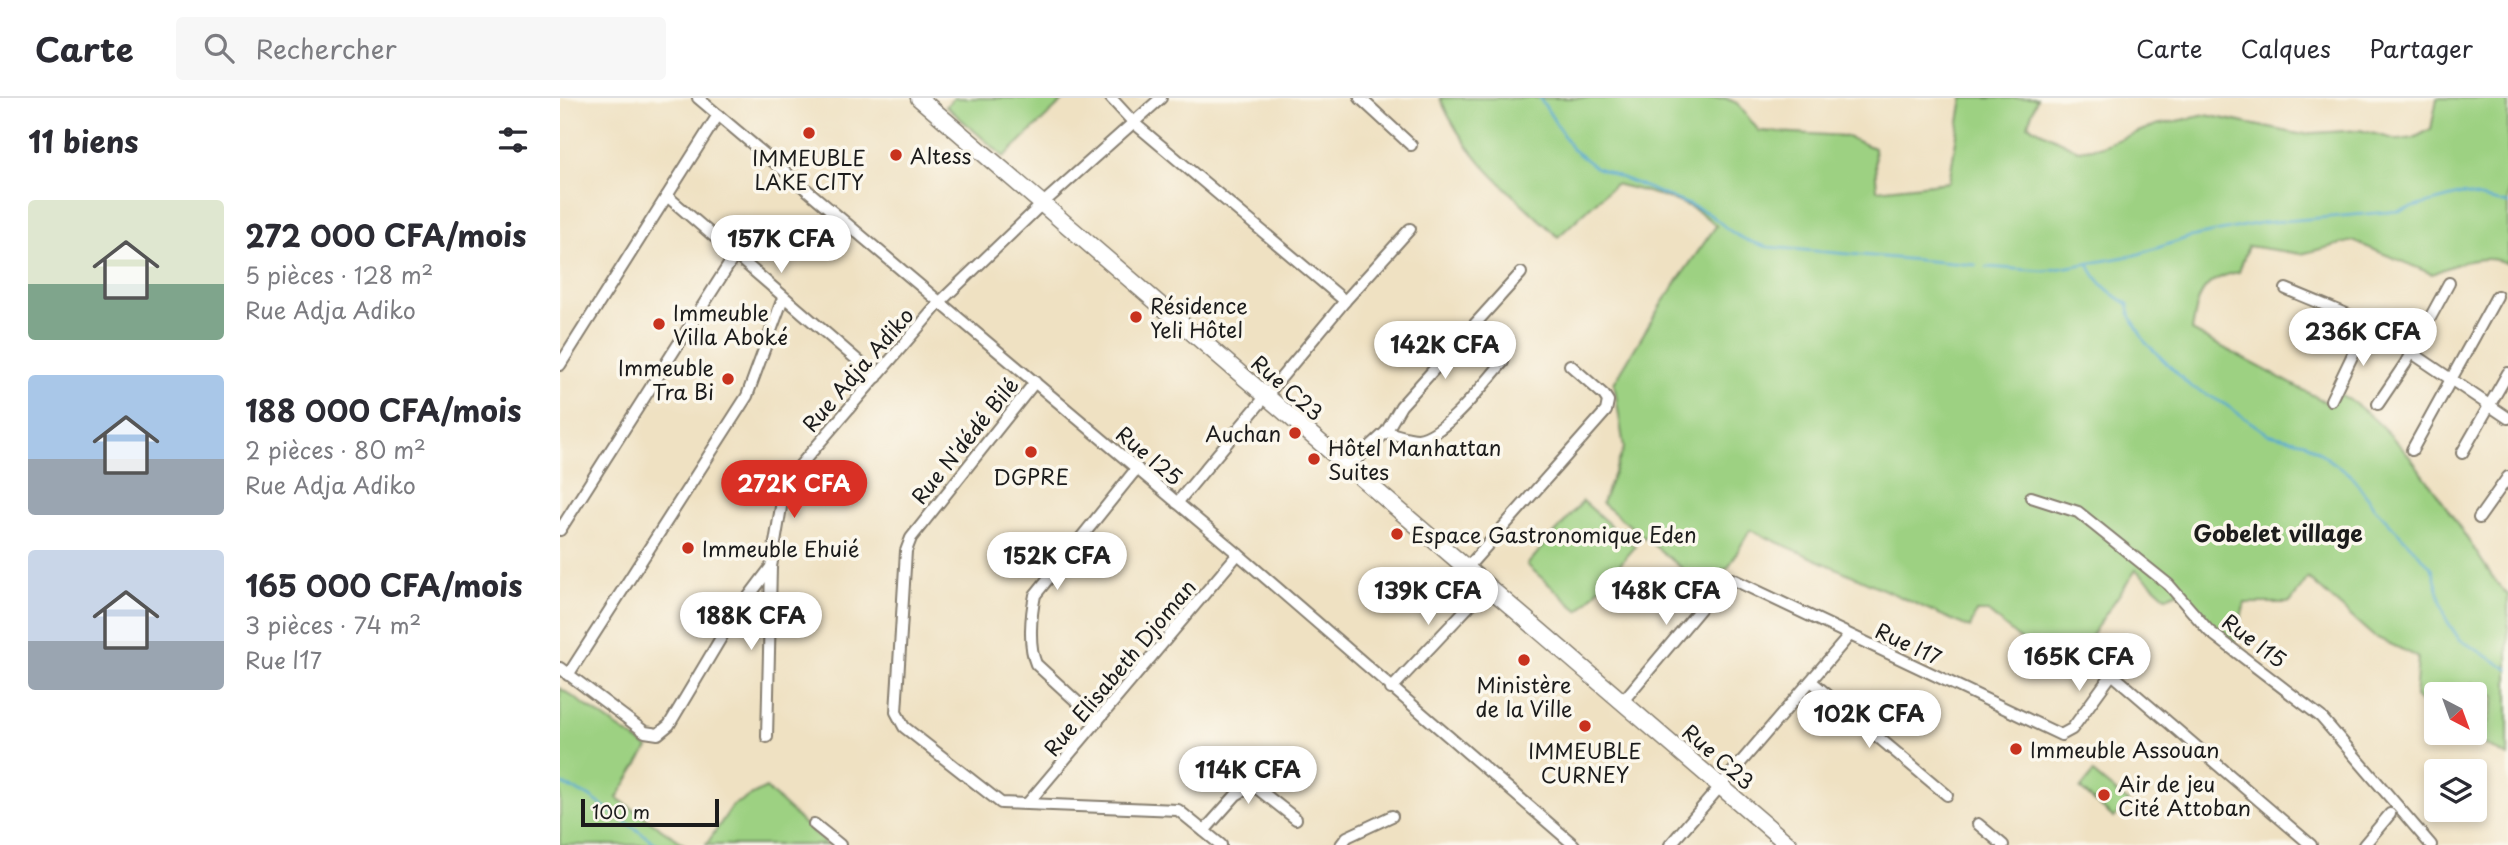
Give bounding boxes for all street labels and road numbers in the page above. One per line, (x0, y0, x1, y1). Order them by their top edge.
street label: Rue Adja Adiko (794, 300, 920, 438)
street label: Rue C23 (1245, 347, 1331, 427)
street label: Rue N'dédé Bilé (903, 370, 1025, 510)
street label: Rue I25 (1110, 418, 1190, 492)
street label: Rue Elisabeth Djoman (1035, 572, 1203, 762)
street label: Rue I15 (2216, 605, 2294, 675)
street label: Rue I17 (1870, 614, 1948, 672)
street label: Rue C23 (1676, 716, 1762, 796)

